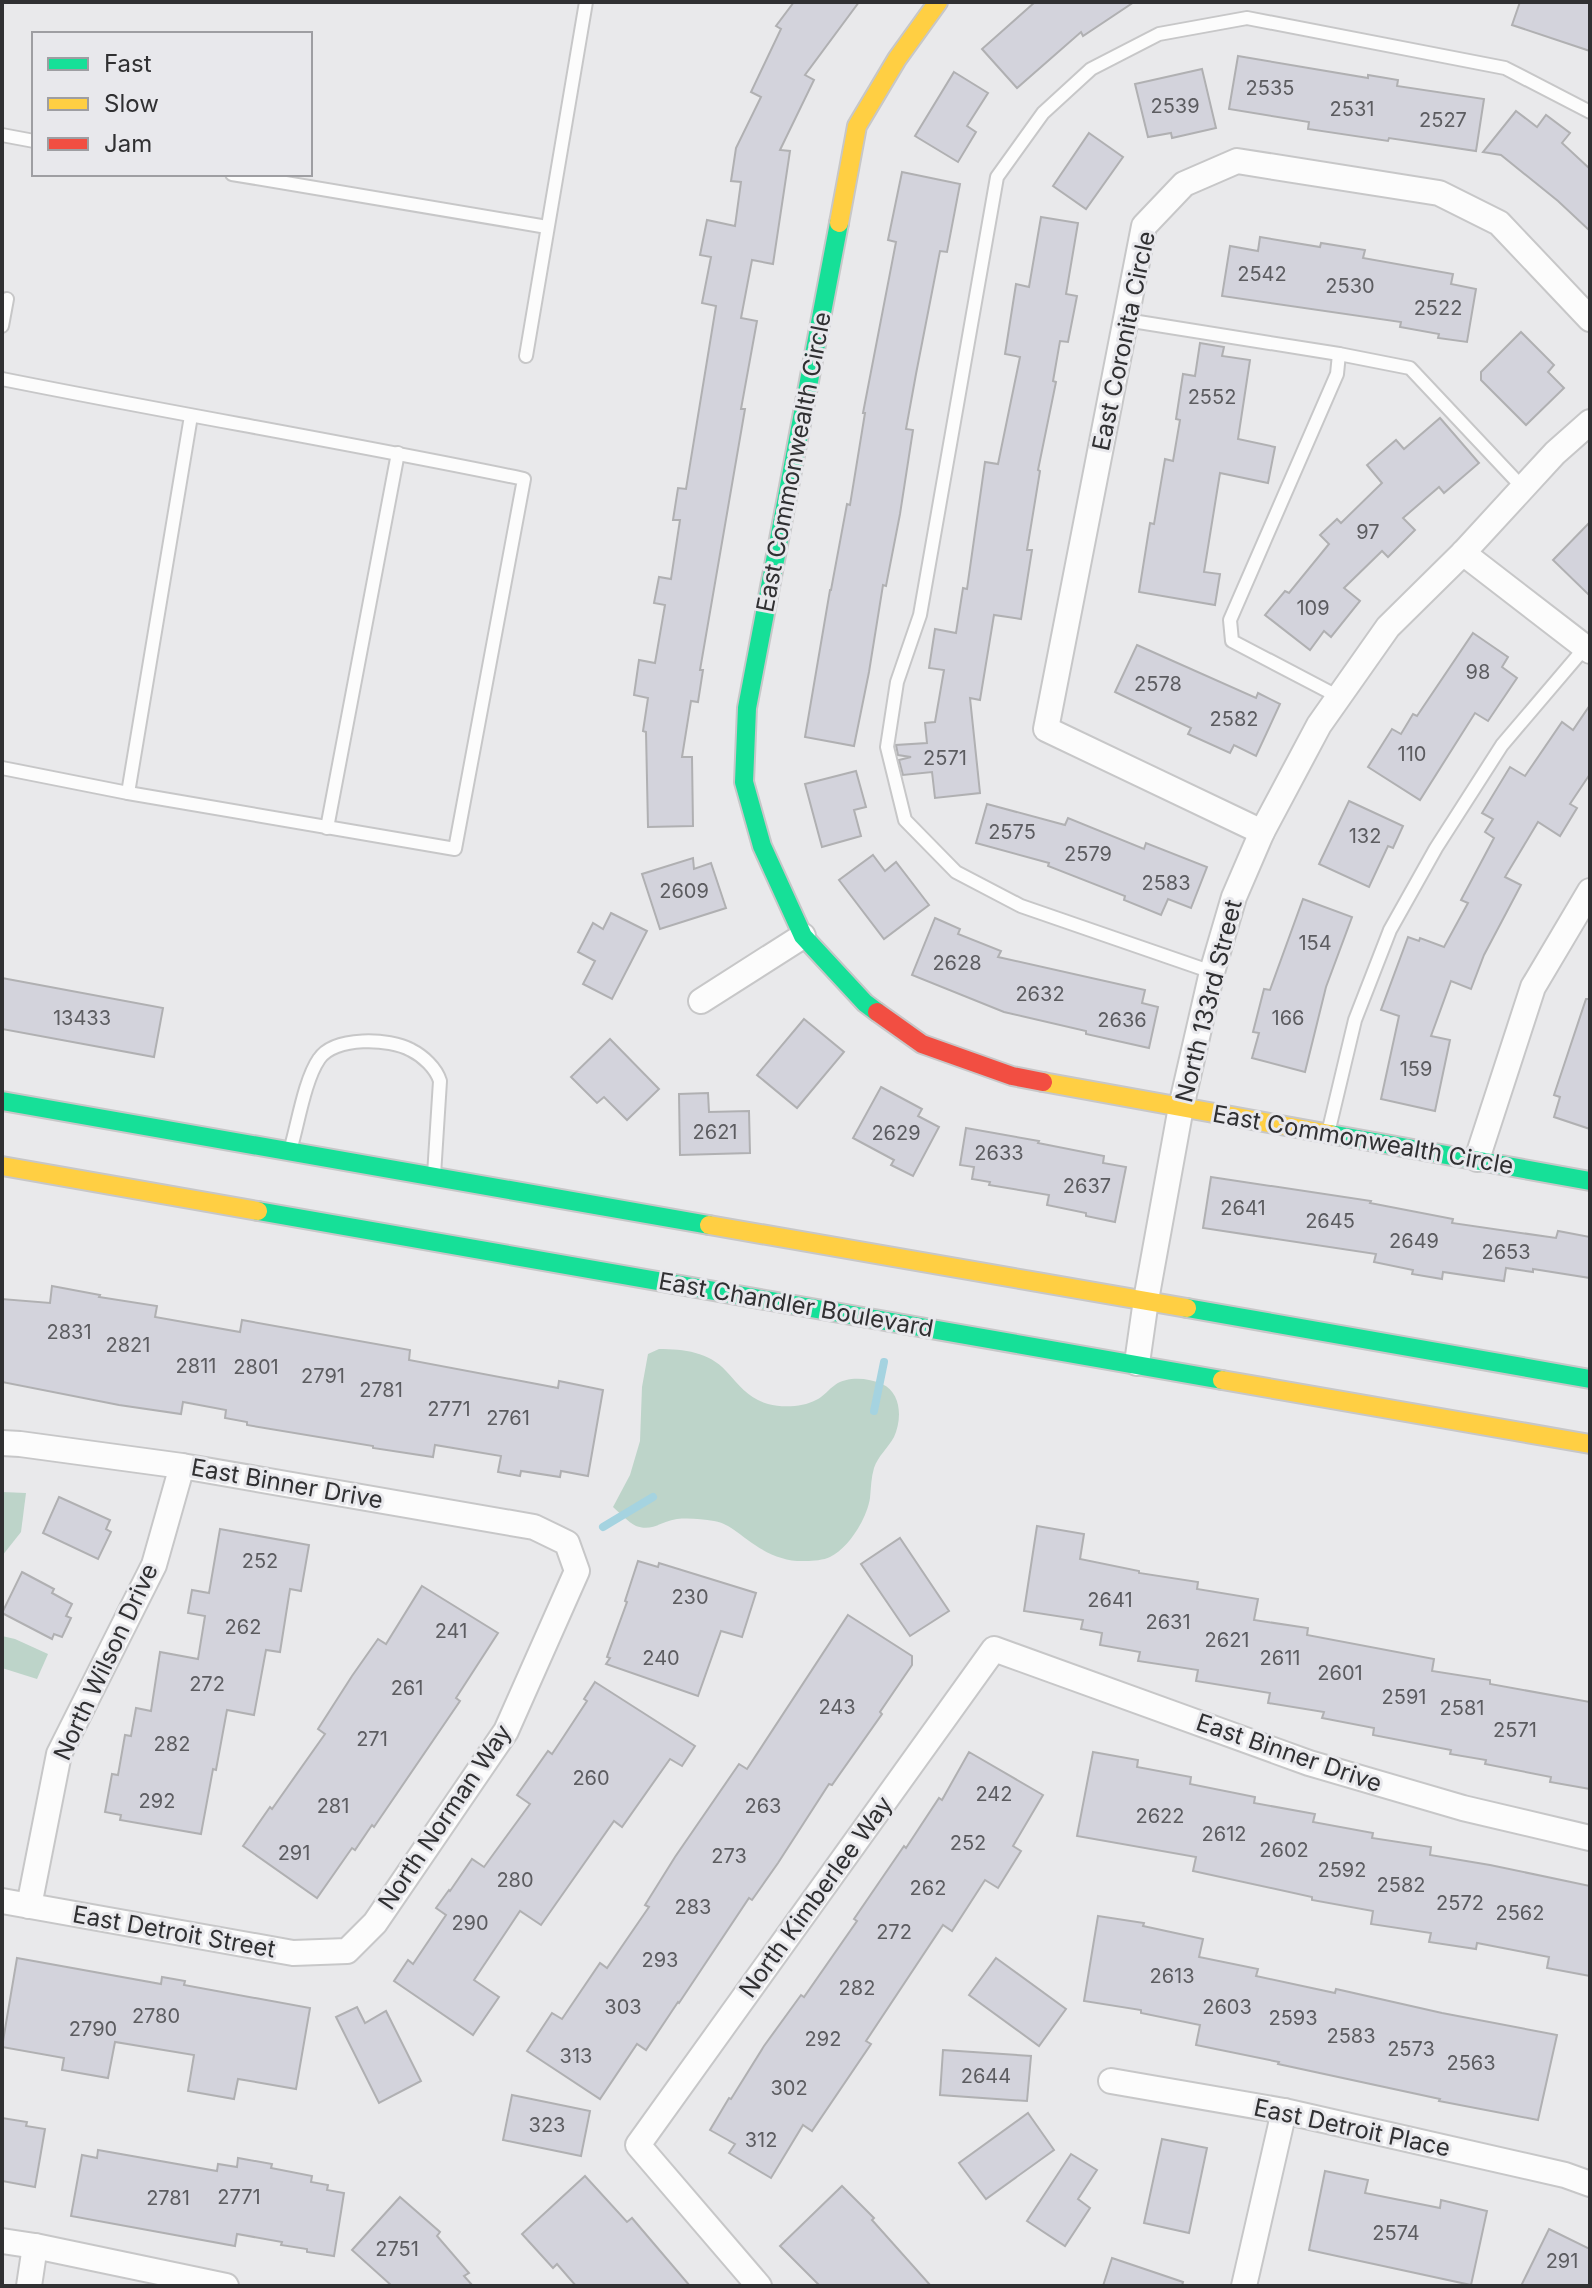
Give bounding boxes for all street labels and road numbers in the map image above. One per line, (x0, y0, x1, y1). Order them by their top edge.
street label: East Coronita Circle (1086, 228, 1161, 453)
street label: East Commonwealth Circle (750, 309, 837, 614)
street label: North 133rd Street (1169, 896, 1248, 1105)
street label: East Commonwealth Circle (1210, 1099, 1516, 1180)
street label: East Chandler Boulevard (656, 1266, 936, 1343)
street label: East Binner Drive (189, 1452, 385, 1515)
street label: North Wilson Drive (47, 1559, 164, 1765)
street label: East Binner Drive (1193, 1707, 1386, 1798)
street label: North Norman Way (372, 1719, 517, 1915)
street label: North Kimberlee Way (733, 1790, 898, 2003)
street label: East Detroit Street (70, 1899, 278, 1964)
street label: East Detroit Place (1251, 2093, 1453, 2162)

